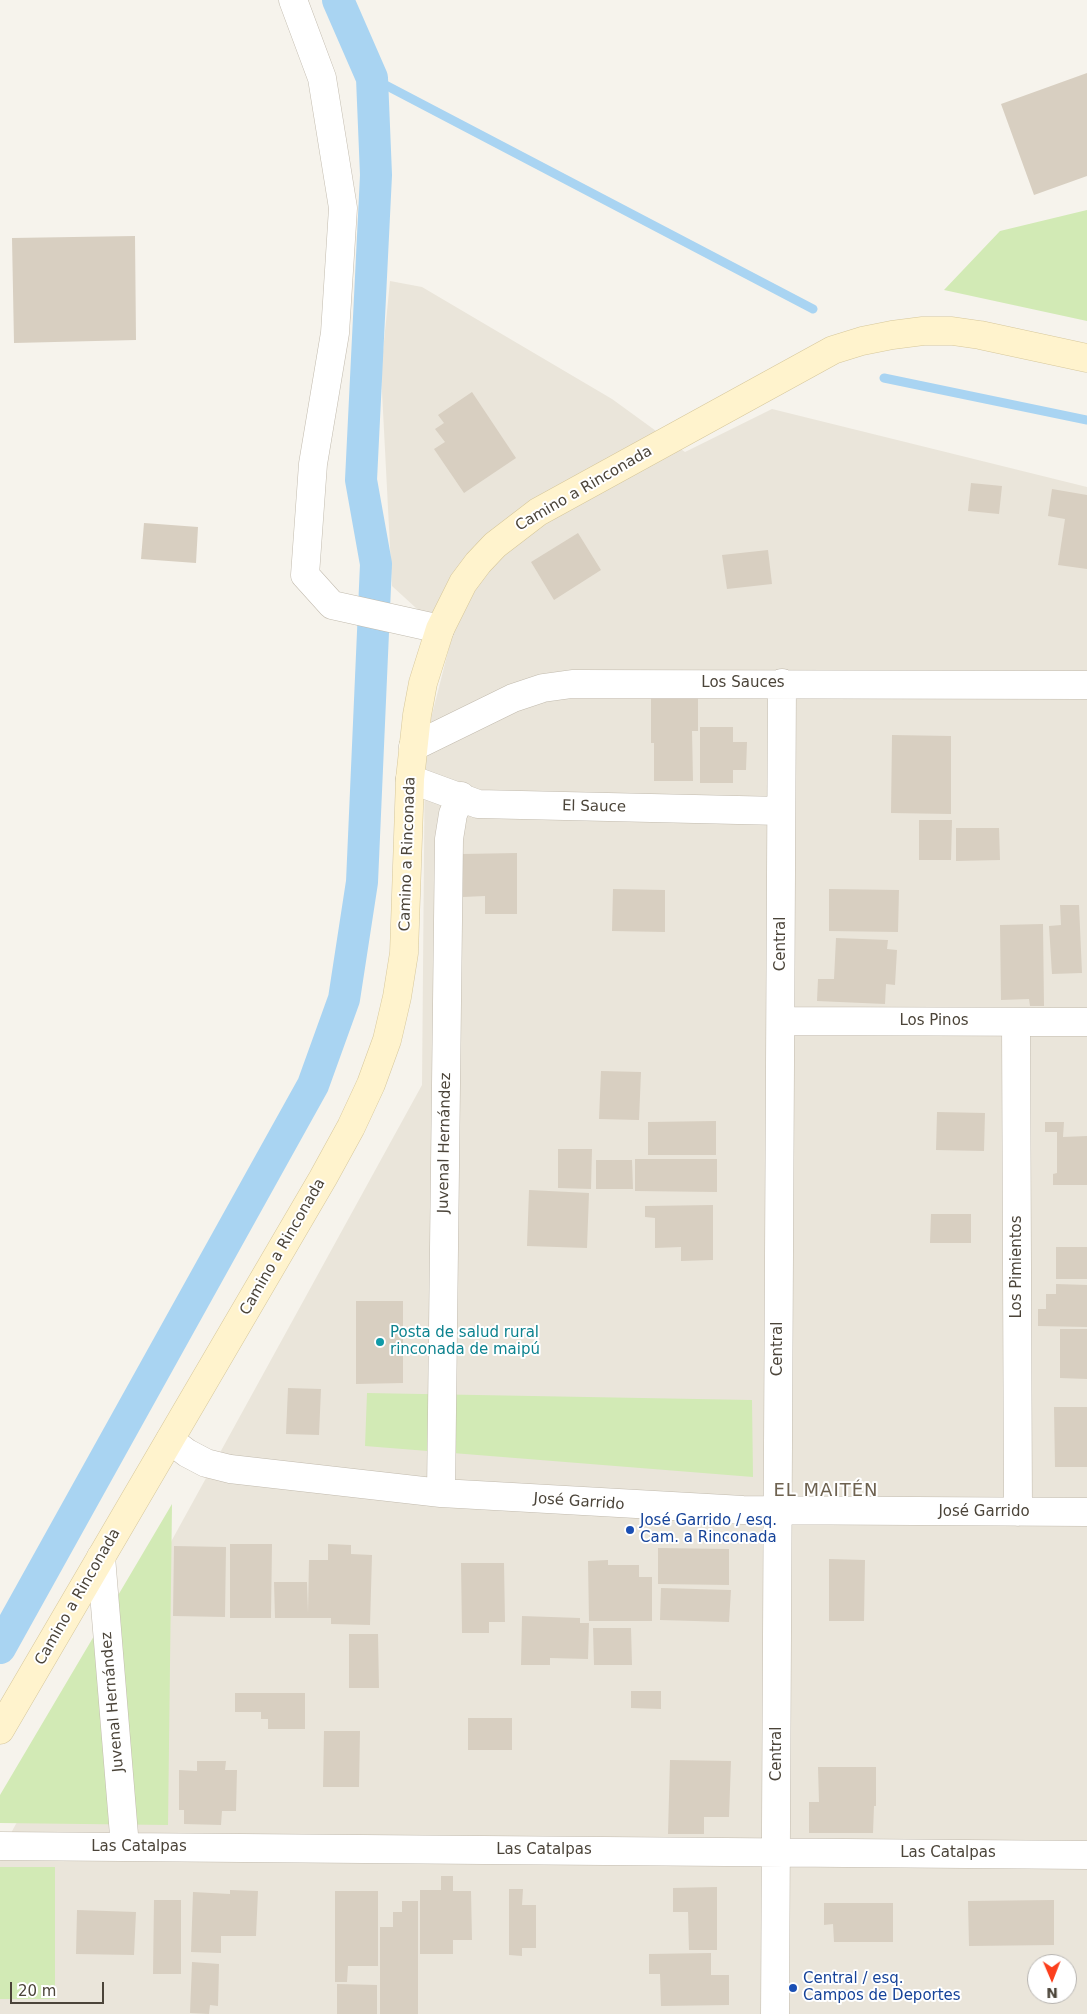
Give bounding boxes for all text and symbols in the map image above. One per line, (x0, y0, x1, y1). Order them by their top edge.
street label: Camino a Rinconada (512, 443, 656, 535)
street label: Los Sauces (701, 674, 785, 692)
street label: Camino a Rinconada (396, 776, 420, 932)
street label: El Sauce (562, 797, 626, 817)
street label: Central (772, 917, 790, 971)
street label: Los Pinos (899, 1012, 969, 1030)
street label: Juvenal Hernández (435, 1072, 455, 1214)
street label: Camino a Rinconada (237, 1175, 329, 1319)
street label: Los Pimientos (1008, 1215, 1026, 1319)
street label: Central (769, 1322, 787, 1376)
place label: Posta de salud rural rinconada de maipú (390, 1324, 540, 1359)
marker: Posta de salud rural rinconada de maipú (374, 1336, 386, 1348)
district label: EL MAITÉN (772, 1480, 880, 1502)
street label: José Garrido (533, 1490, 625, 1514)
street label: José Garrido (938, 1503, 1030, 1521)
place label: José Garrido / esq. Cam. a Rinconada (640, 1512, 777, 1547)
marker: José Garrido / esq. Cam. a Rinconada (624, 1524, 636, 1536)
street label: Camino a Rinconada (32, 1525, 124, 1669)
street label: Juvenal Hernández (98, 1631, 128, 1773)
street label: Central (768, 1727, 786, 1781)
street label: Las Catalpas (91, 1838, 187, 1856)
street label: Las Catalpas (496, 1841, 592, 1859)
street label: Las Catalpas (900, 1844, 996, 1862)
north arrow (1027, 1954, 1077, 2004)
place label: Central / esq. Campos de Deportes (803, 1970, 961, 2005)
scale bar (12, 1972, 106, 2004)
text: 20 m (18, 1982, 56, 2000)
marker: Central / esq. Campos de Deportes (787, 1982, 799, 1994)
text: N (1046, 1985, 1058, 2001)

